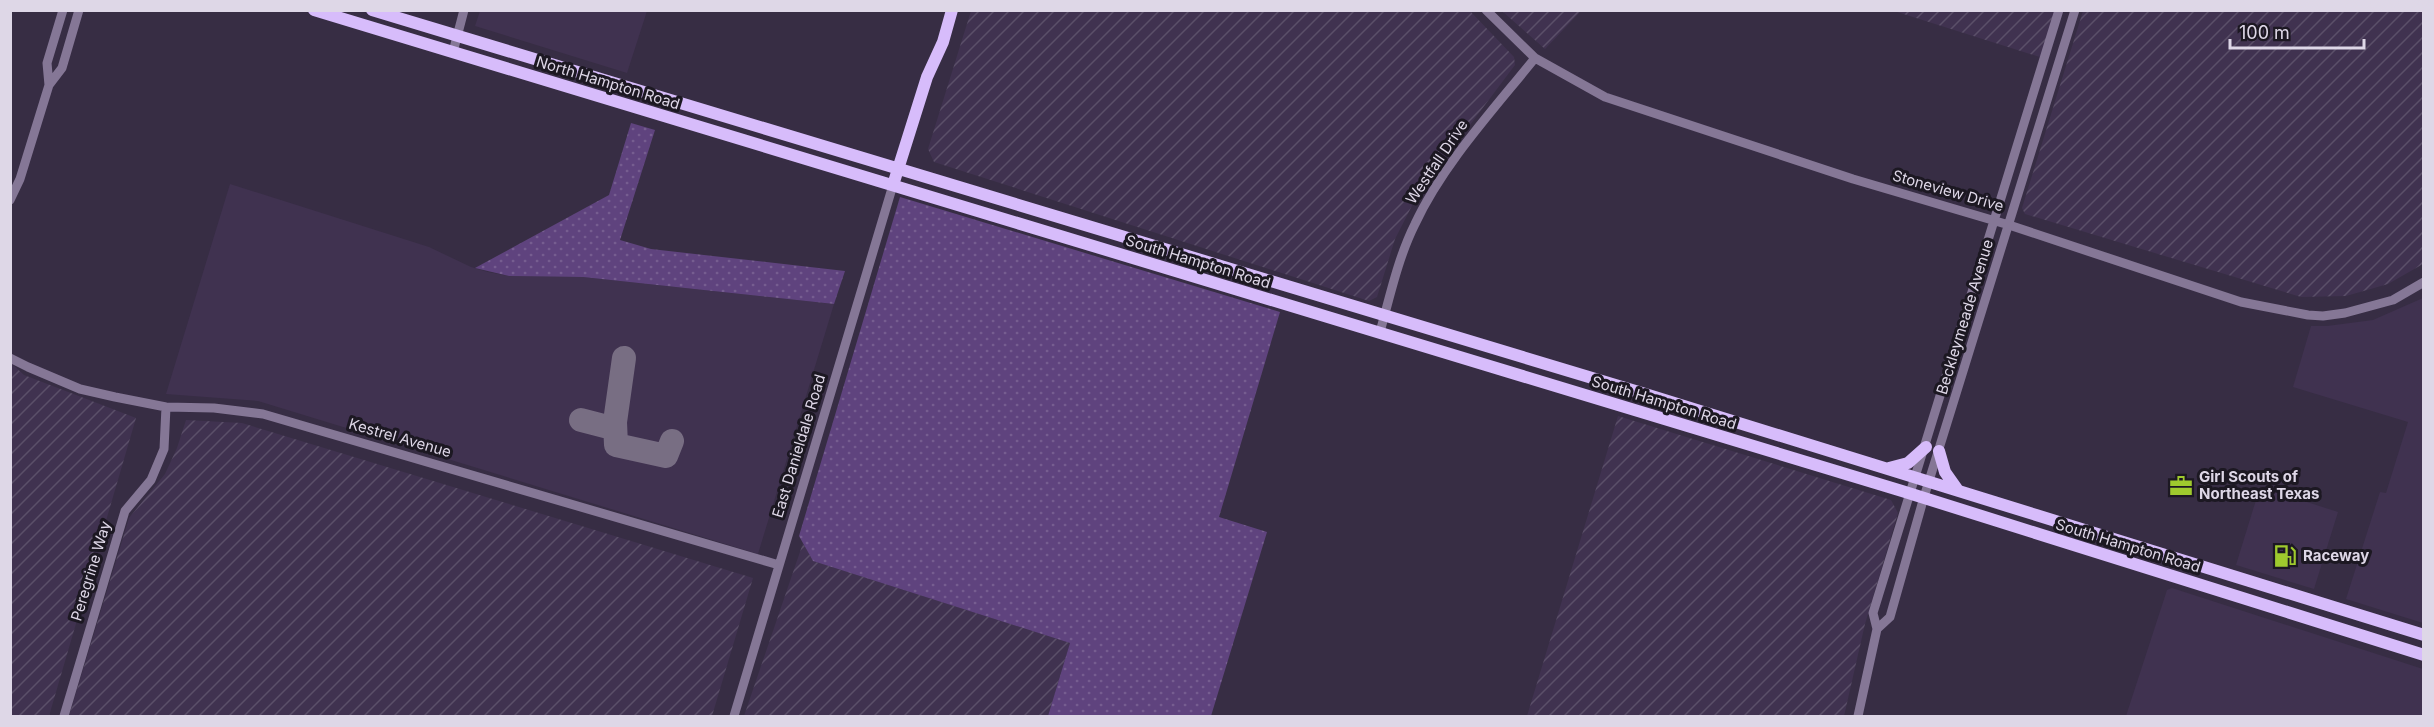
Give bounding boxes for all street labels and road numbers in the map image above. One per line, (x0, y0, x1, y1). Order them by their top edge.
street label: North Hampton Road (534, 52, 682, 113)
street label: Westfall Drive (1401, 116, 1472, 208)
street label: Stoneview Drive (1890, 166, 2006, 215)
street label: South Hampton Road (1123, 230, 1273, 293)
street label: Beckleymeade Avenue (1932, 237, 1997, 397)
street label: South Hampton Road (1589, 371, 1739, 434)
street label: East Danieldale Road (768, 372, 829, 520)
street label: Kestrel Avenue (347, 414, 454, 461)
street label: South Hampton Road (2053, 514, 2203, 577)
street label: Peregrine Way (66, 518, 115, 623)

